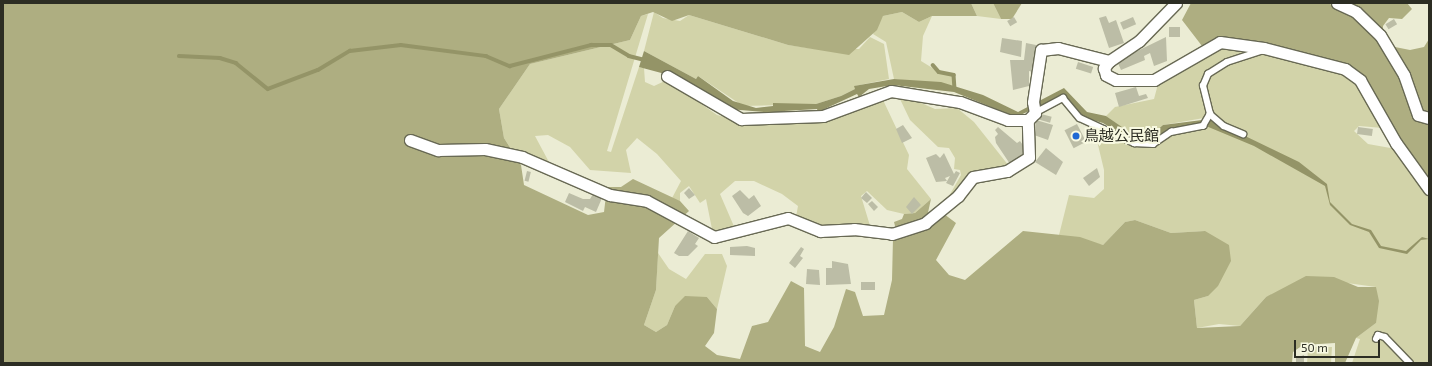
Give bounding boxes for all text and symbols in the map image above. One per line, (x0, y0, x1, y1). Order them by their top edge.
place label: 鳥越公民館 (1084, 127, 1159, 145)
marker: 鳥越公民館 (1071, 131, 1081, 141)
scale bar (1296, 332, 1382, 358)
text: 50 m (1301, 340, 1328, 354)

